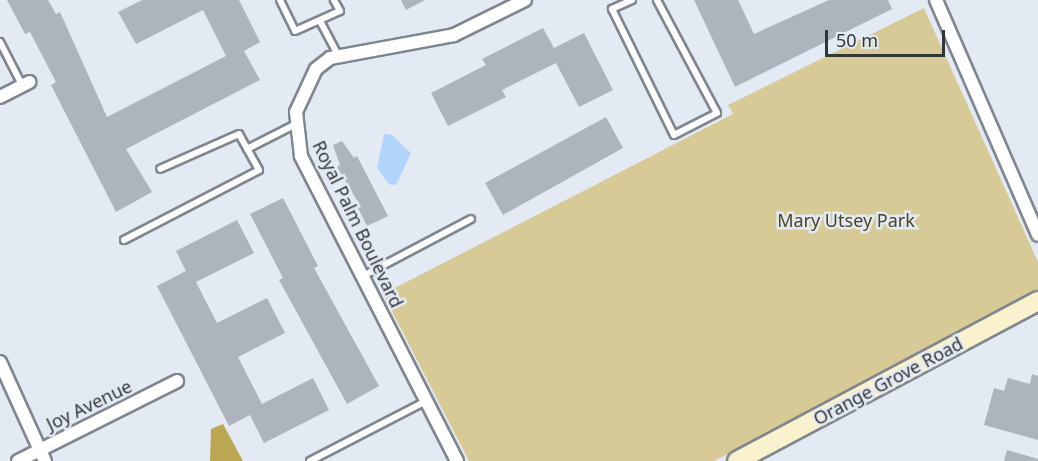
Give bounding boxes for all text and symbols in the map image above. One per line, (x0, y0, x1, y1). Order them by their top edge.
scale bar (828, 18, 948, 56)
text: 50 m (836, 28, 878, 52)
street label: Royal Palm Boulevard (308, 137, 408, 311)
park label: Mary Utsey Park (777, 209, 915, 231)
street label: Orange Grove Road (810, 332, 966, 430)
street label: Joy Avenue (43, 375, 135, 435)

